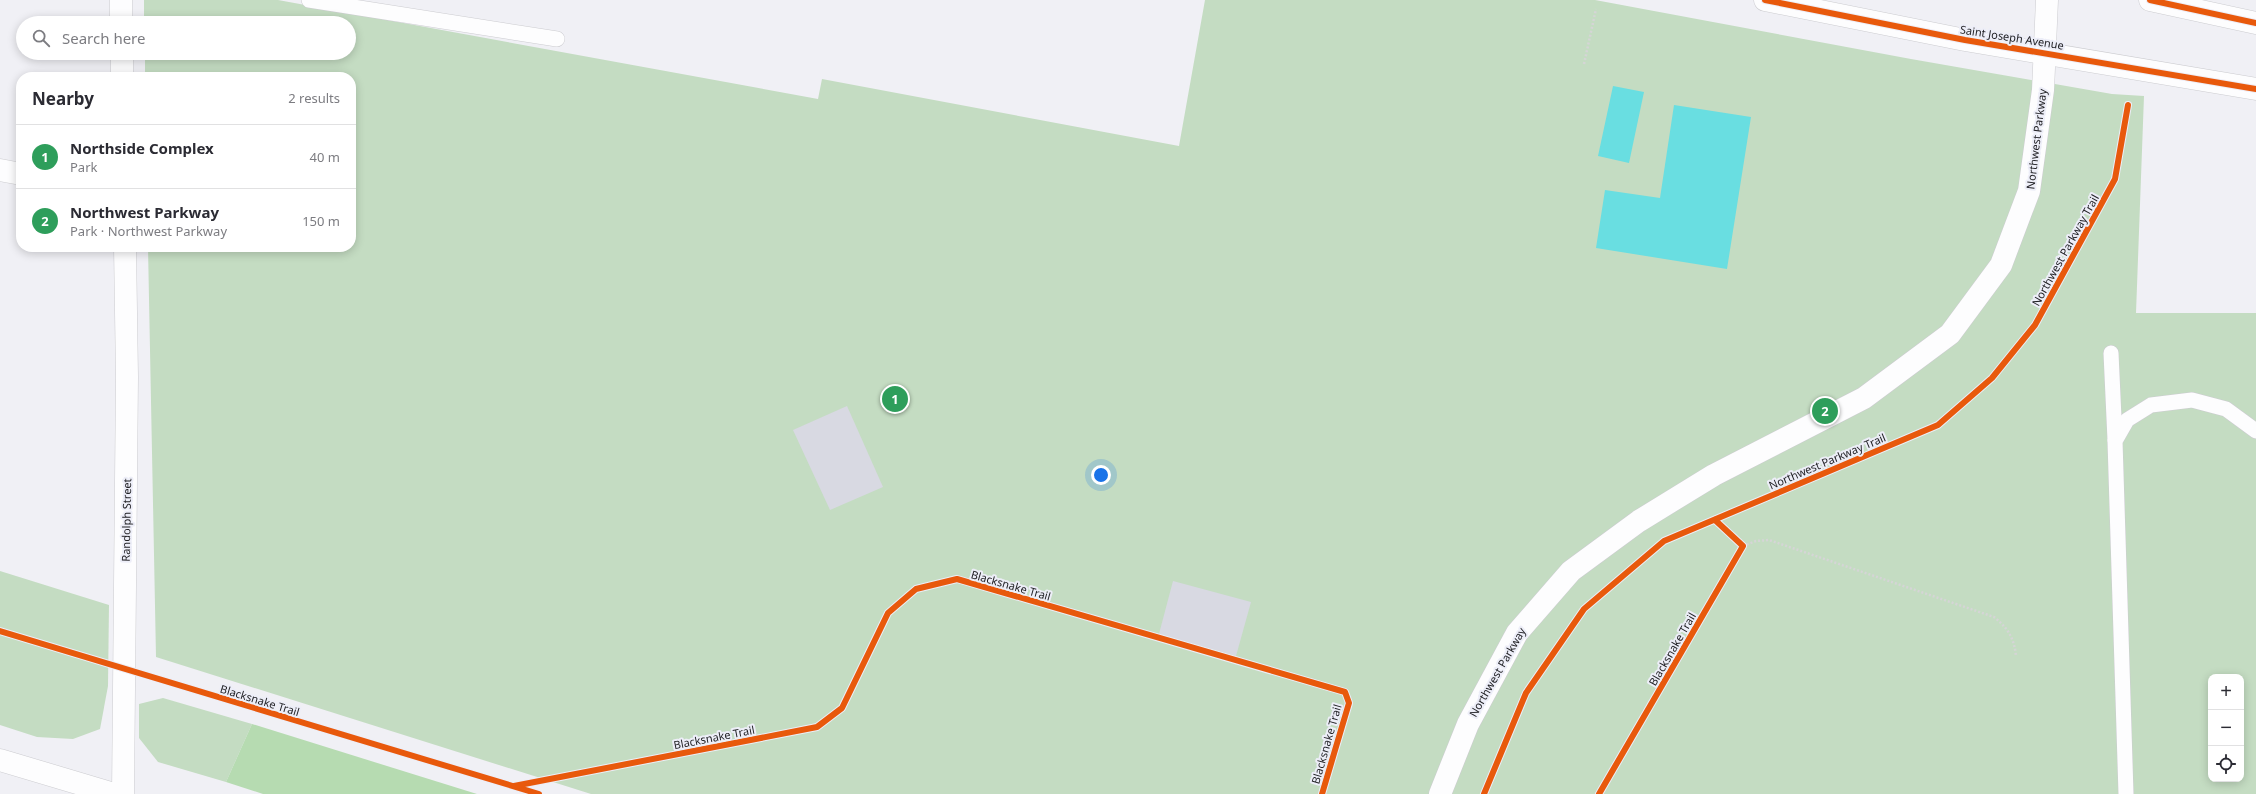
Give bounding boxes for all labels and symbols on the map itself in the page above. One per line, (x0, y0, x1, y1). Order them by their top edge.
street label: Saint Joseph Avenue (1959, 21, 2065, 53)
street label: Northwest Parkway (2022, 88, 2050, 190)
street label: Northwest Parkway Trail (2028, 191, 2102, 309)
pin: 1 (882, 384, 908, 414)
pin: 2 (1812, 396, 1838, 426)
street label: Northwest Parkway Trail (1766, 430, 1888, 492)
your location (1091, 465, 1111, 485)
street label: Randolph Street (118, 478, 134, 562)
street label: Blacksnake Trail (969, 566, 1053, 604)
street label: Blacksnake Trail (1645, 610, 1699, 688)
street label: Northwest Parkway (1465, 624, 1529, 719)
street label: Blacksnake Trail (218, 681, 302, 719)
street label: Blacksnake Trail (1307, 702, 1345, 786)
street label: Blacksnake Trail (672, 722, 756, 752)

